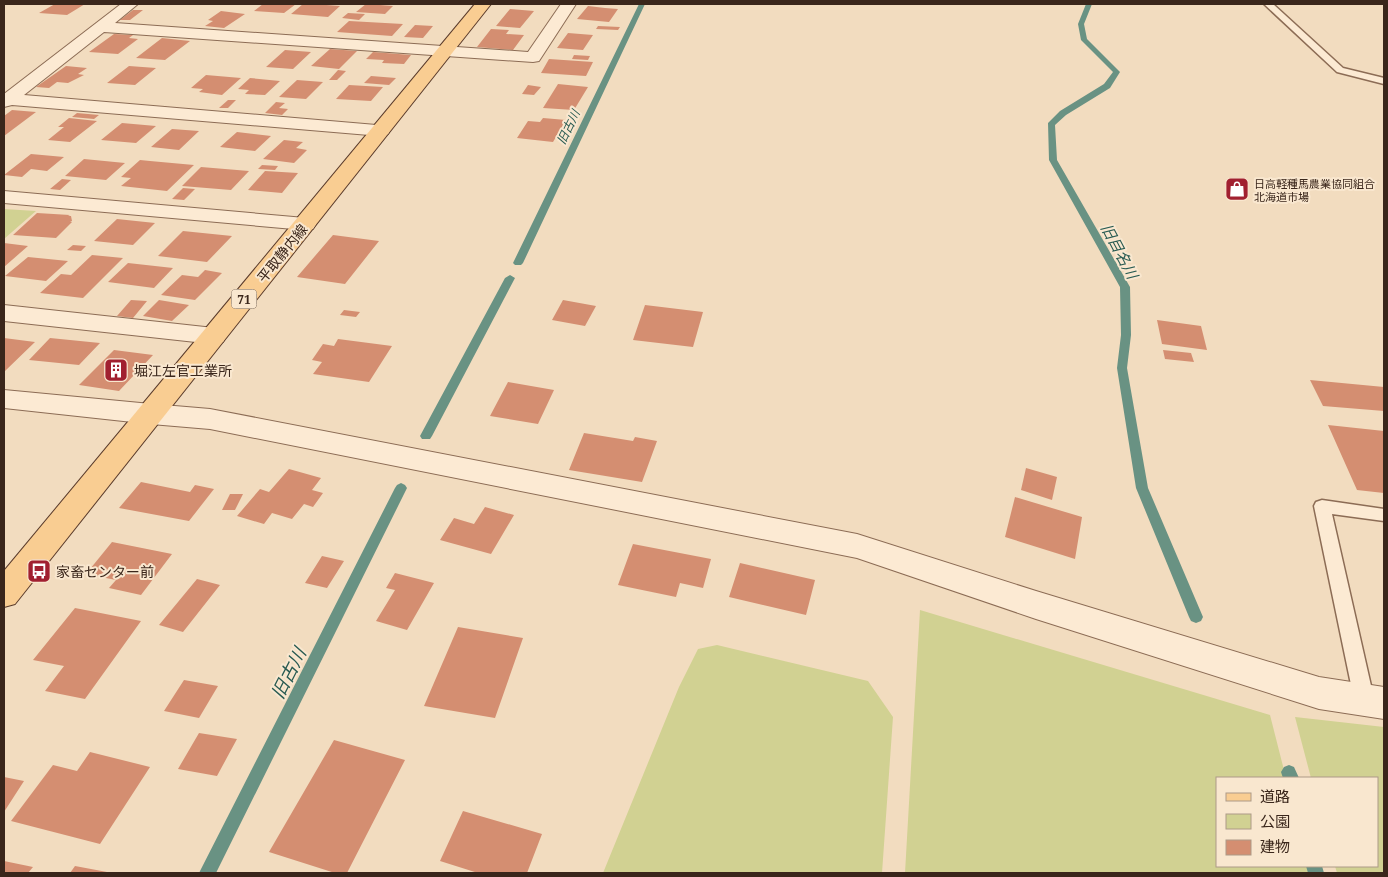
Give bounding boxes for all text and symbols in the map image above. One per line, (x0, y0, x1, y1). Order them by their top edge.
water label: 旧古川 (552, 105, 584, 147)
shop icon: 日高軽種馬農業協同組合 北海道市場 (1224, 176, 1250, 202)
place label: 日高軽種馬農業協同組合 北海道市場 (1254, 176, 1375, 204)
street label: 平取静内線 (253, 220, 311, 286)
water label: 旧目名川 (1097, 220, 1144, 284)
road number: 71 (232, 290, 256, 308)
building icon: 堀江左官工業所 (103, 357, 129, 383)
place label: 堀江左官工業所 (134, 361, 232, 380)
bus stop icon: 家畜センター前 (26, 558, 52, 584)
place label: 家畜センター前 (56, 562, 154, 581)
water label: 旧古川 (265, 642, 312, 703)
legend (1216, 777, 1378, 867)
text: 道路 (1260, 786, 1290, 806)
text: 公園 (1260, 811, 1290, 831)
text: 建物 (1260, 836, 1290, 856)

